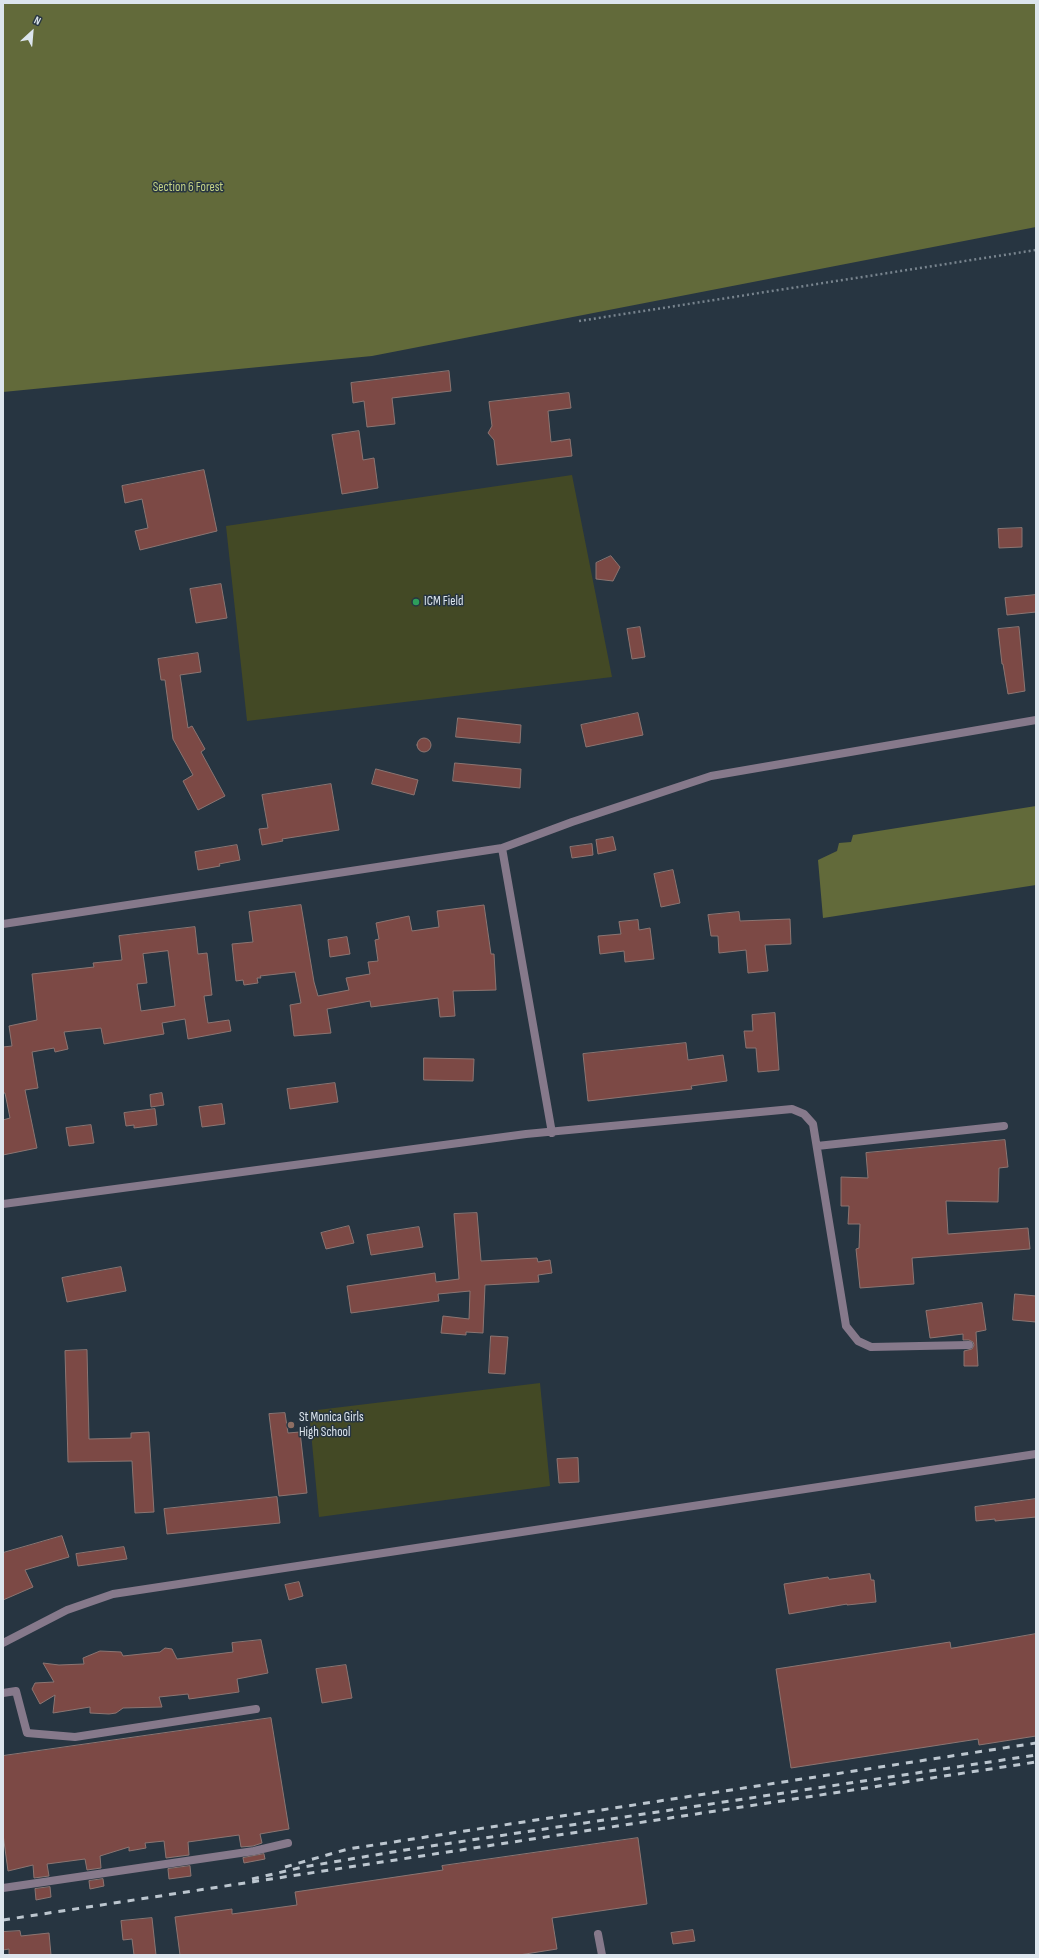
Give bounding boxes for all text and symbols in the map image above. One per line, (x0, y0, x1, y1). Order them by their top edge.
north arrow (12, 12, 52, 52)
text: N (32, 14, 43, 28)
park label: Section 6 Forest (153, 180, 223, 196)
place label: ICM Field (424, 594, 463, 610)
marker: ICM Field (411, 597, 421, 607)
place label: St Monica Girls High School (299, 1410, 364, 1441)
marker: St Monica Girls High School (286, 1420, 296, 1430)

